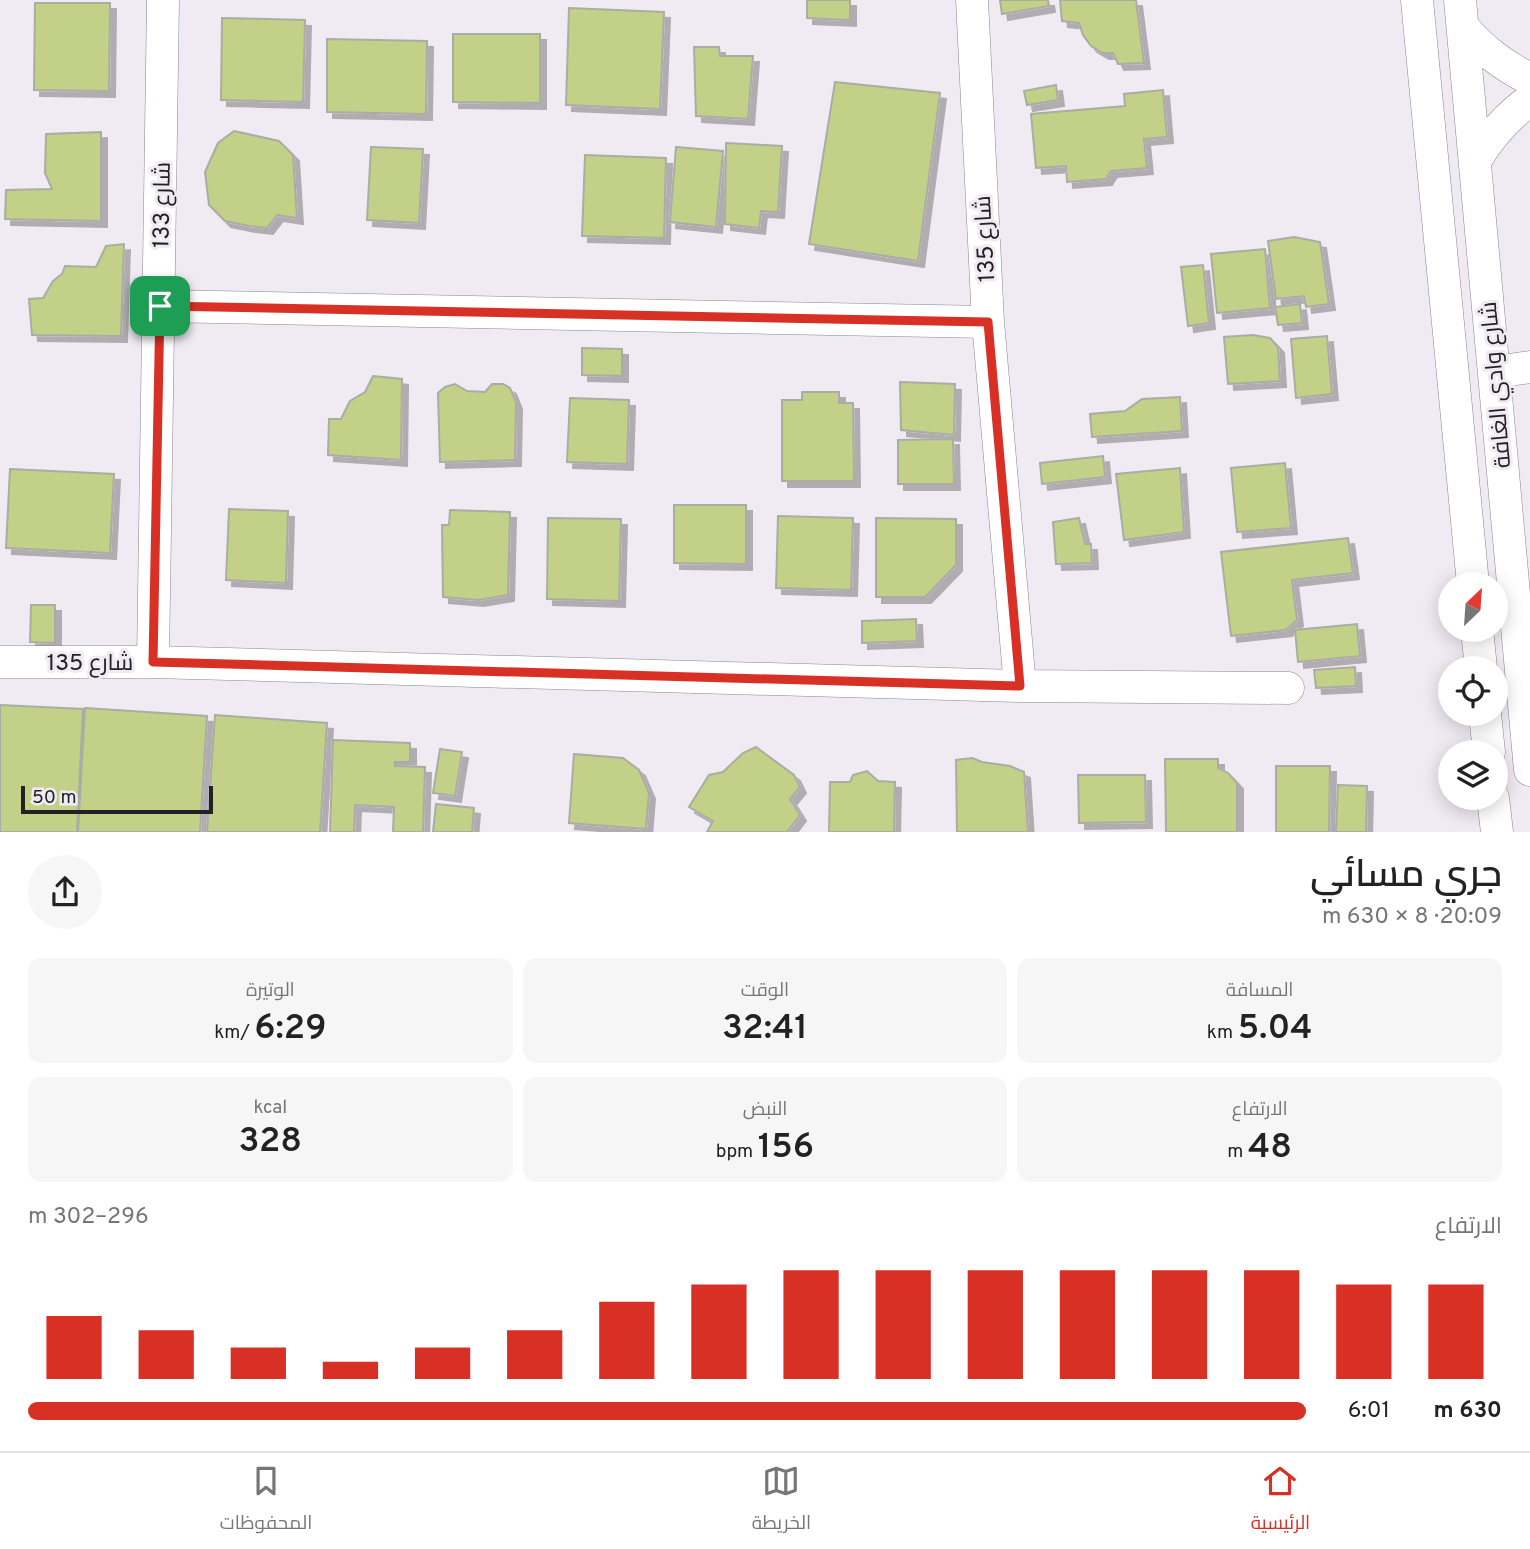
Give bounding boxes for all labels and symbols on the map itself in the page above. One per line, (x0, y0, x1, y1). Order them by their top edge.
street label: شارع 133 (148, 162, 179, 248)
street label: شارع 135 (970, 195, 1003, 283)
pin (130, 276, 190, 336)
street label: شارع وادي الغافة (1476, 300, 1520, 469)
north arrow (1438, 572, 1508, 642)
street label: شارع 135 (47, 650, 133, 679)
scale bar (21, 782, 214, 814)

